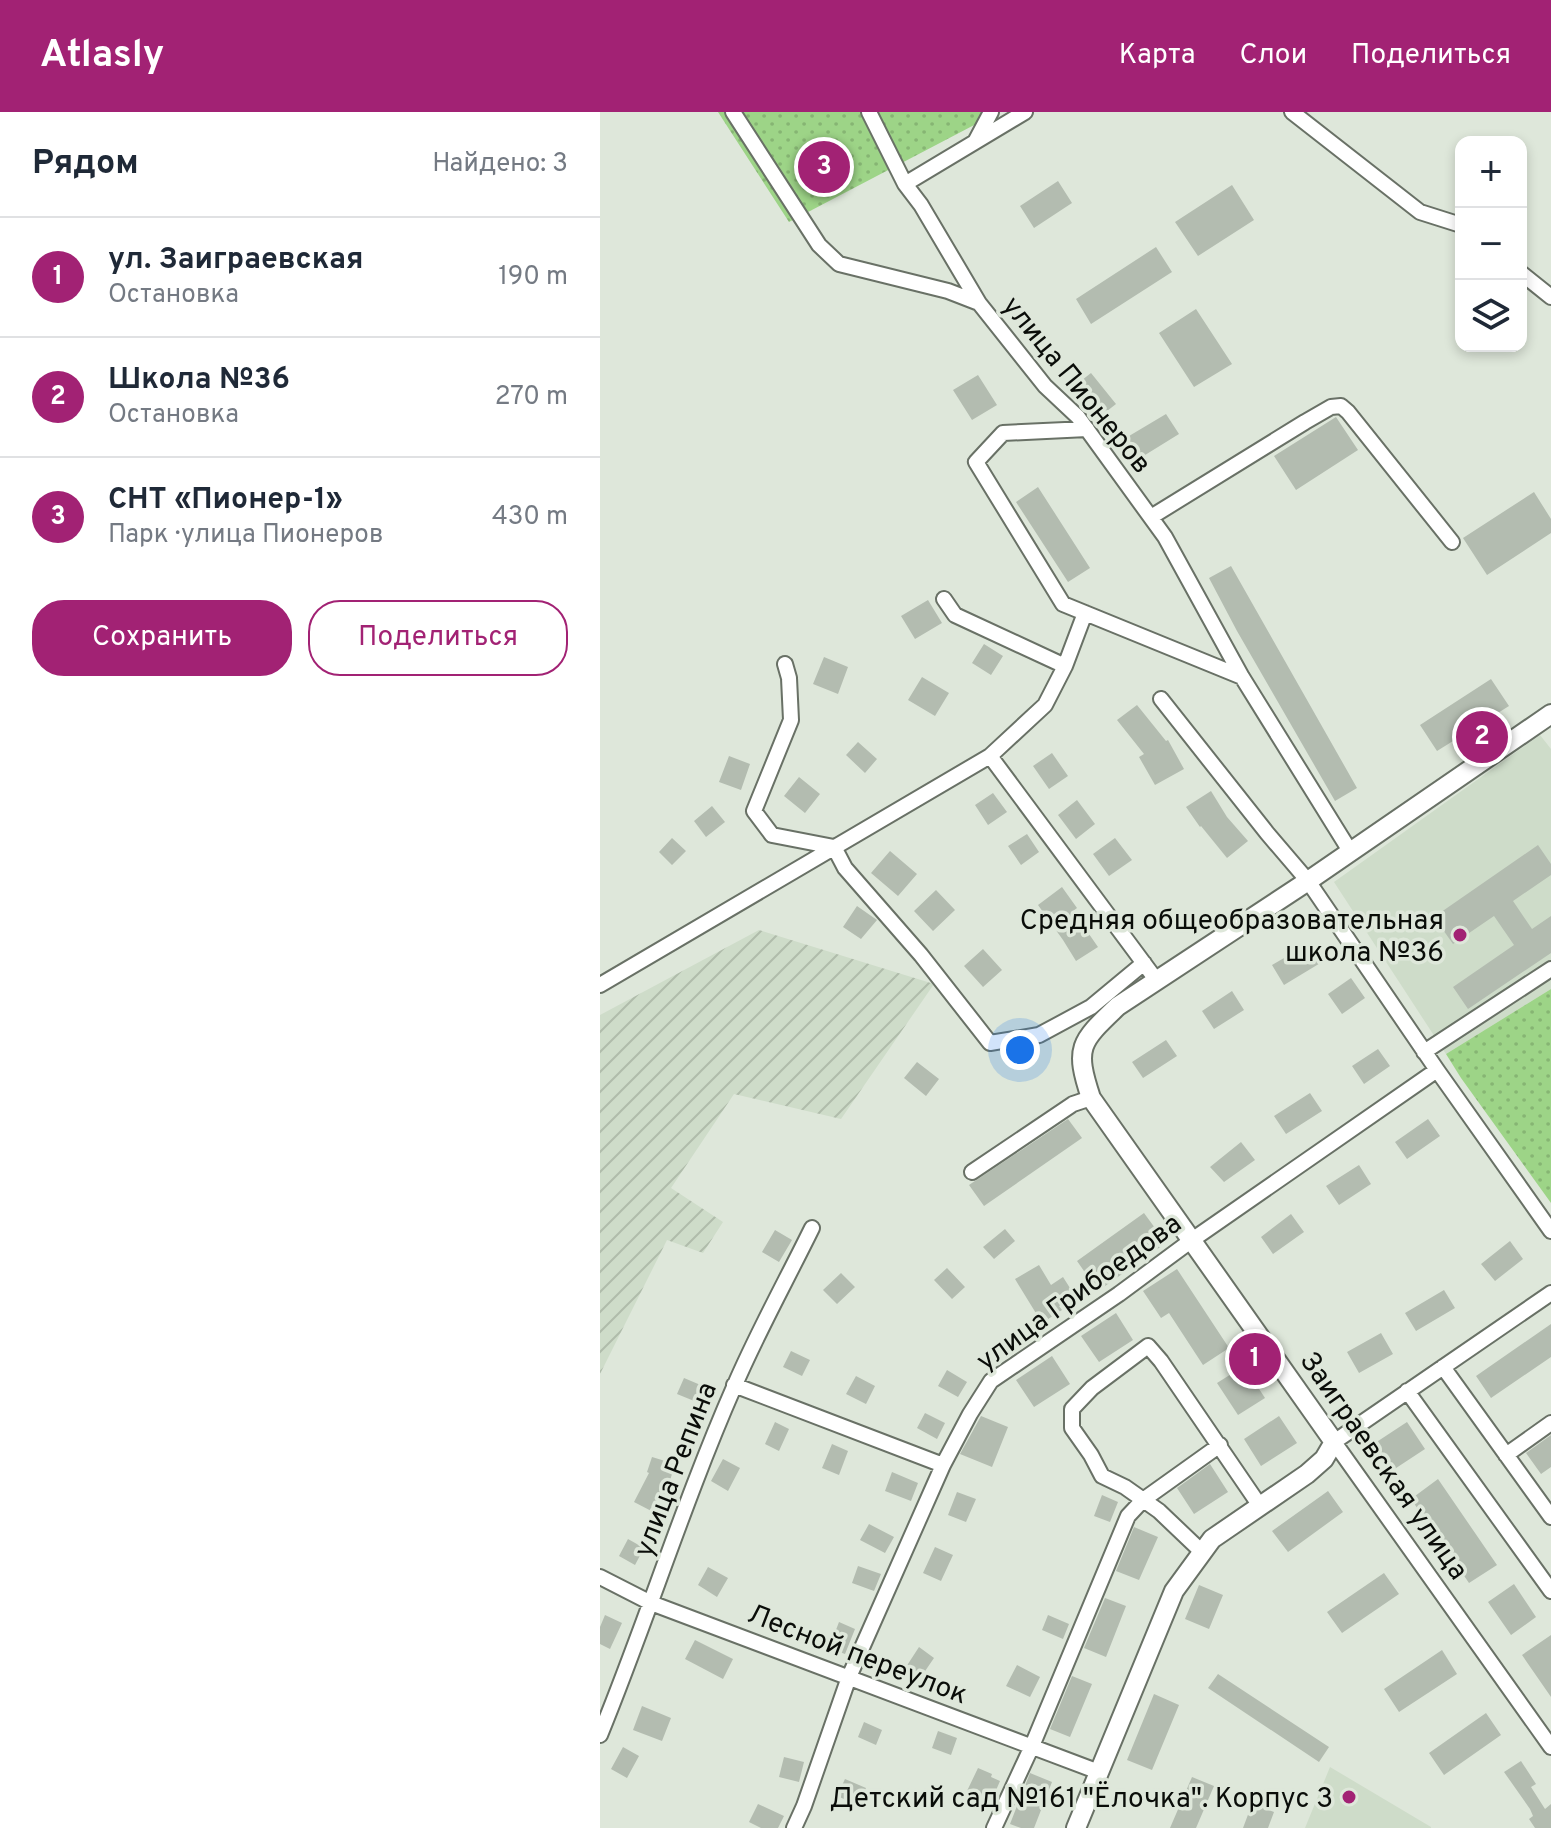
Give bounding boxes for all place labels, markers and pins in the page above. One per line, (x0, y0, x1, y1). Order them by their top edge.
pin: 3 (798, 137, 850, 197)
pin: 2 (1456, 707, 1508, 767)
place label: Средняя общеобразовательная школа №36 (1020, 904, 1444, 972)
marker: Средняя общеобразовательная школа №36 (1451, 926, 1469, 944)
pin: 1 (1229, 1329, 1281, 1389)
place label: Детский сад №161 "Ёлочка". Корпус 3 (830, 1781, 1333, 1818)
marker: Детский сад №161 "Ёлочка". Корпус 3 (1340, 1788, 1358, 1806)

